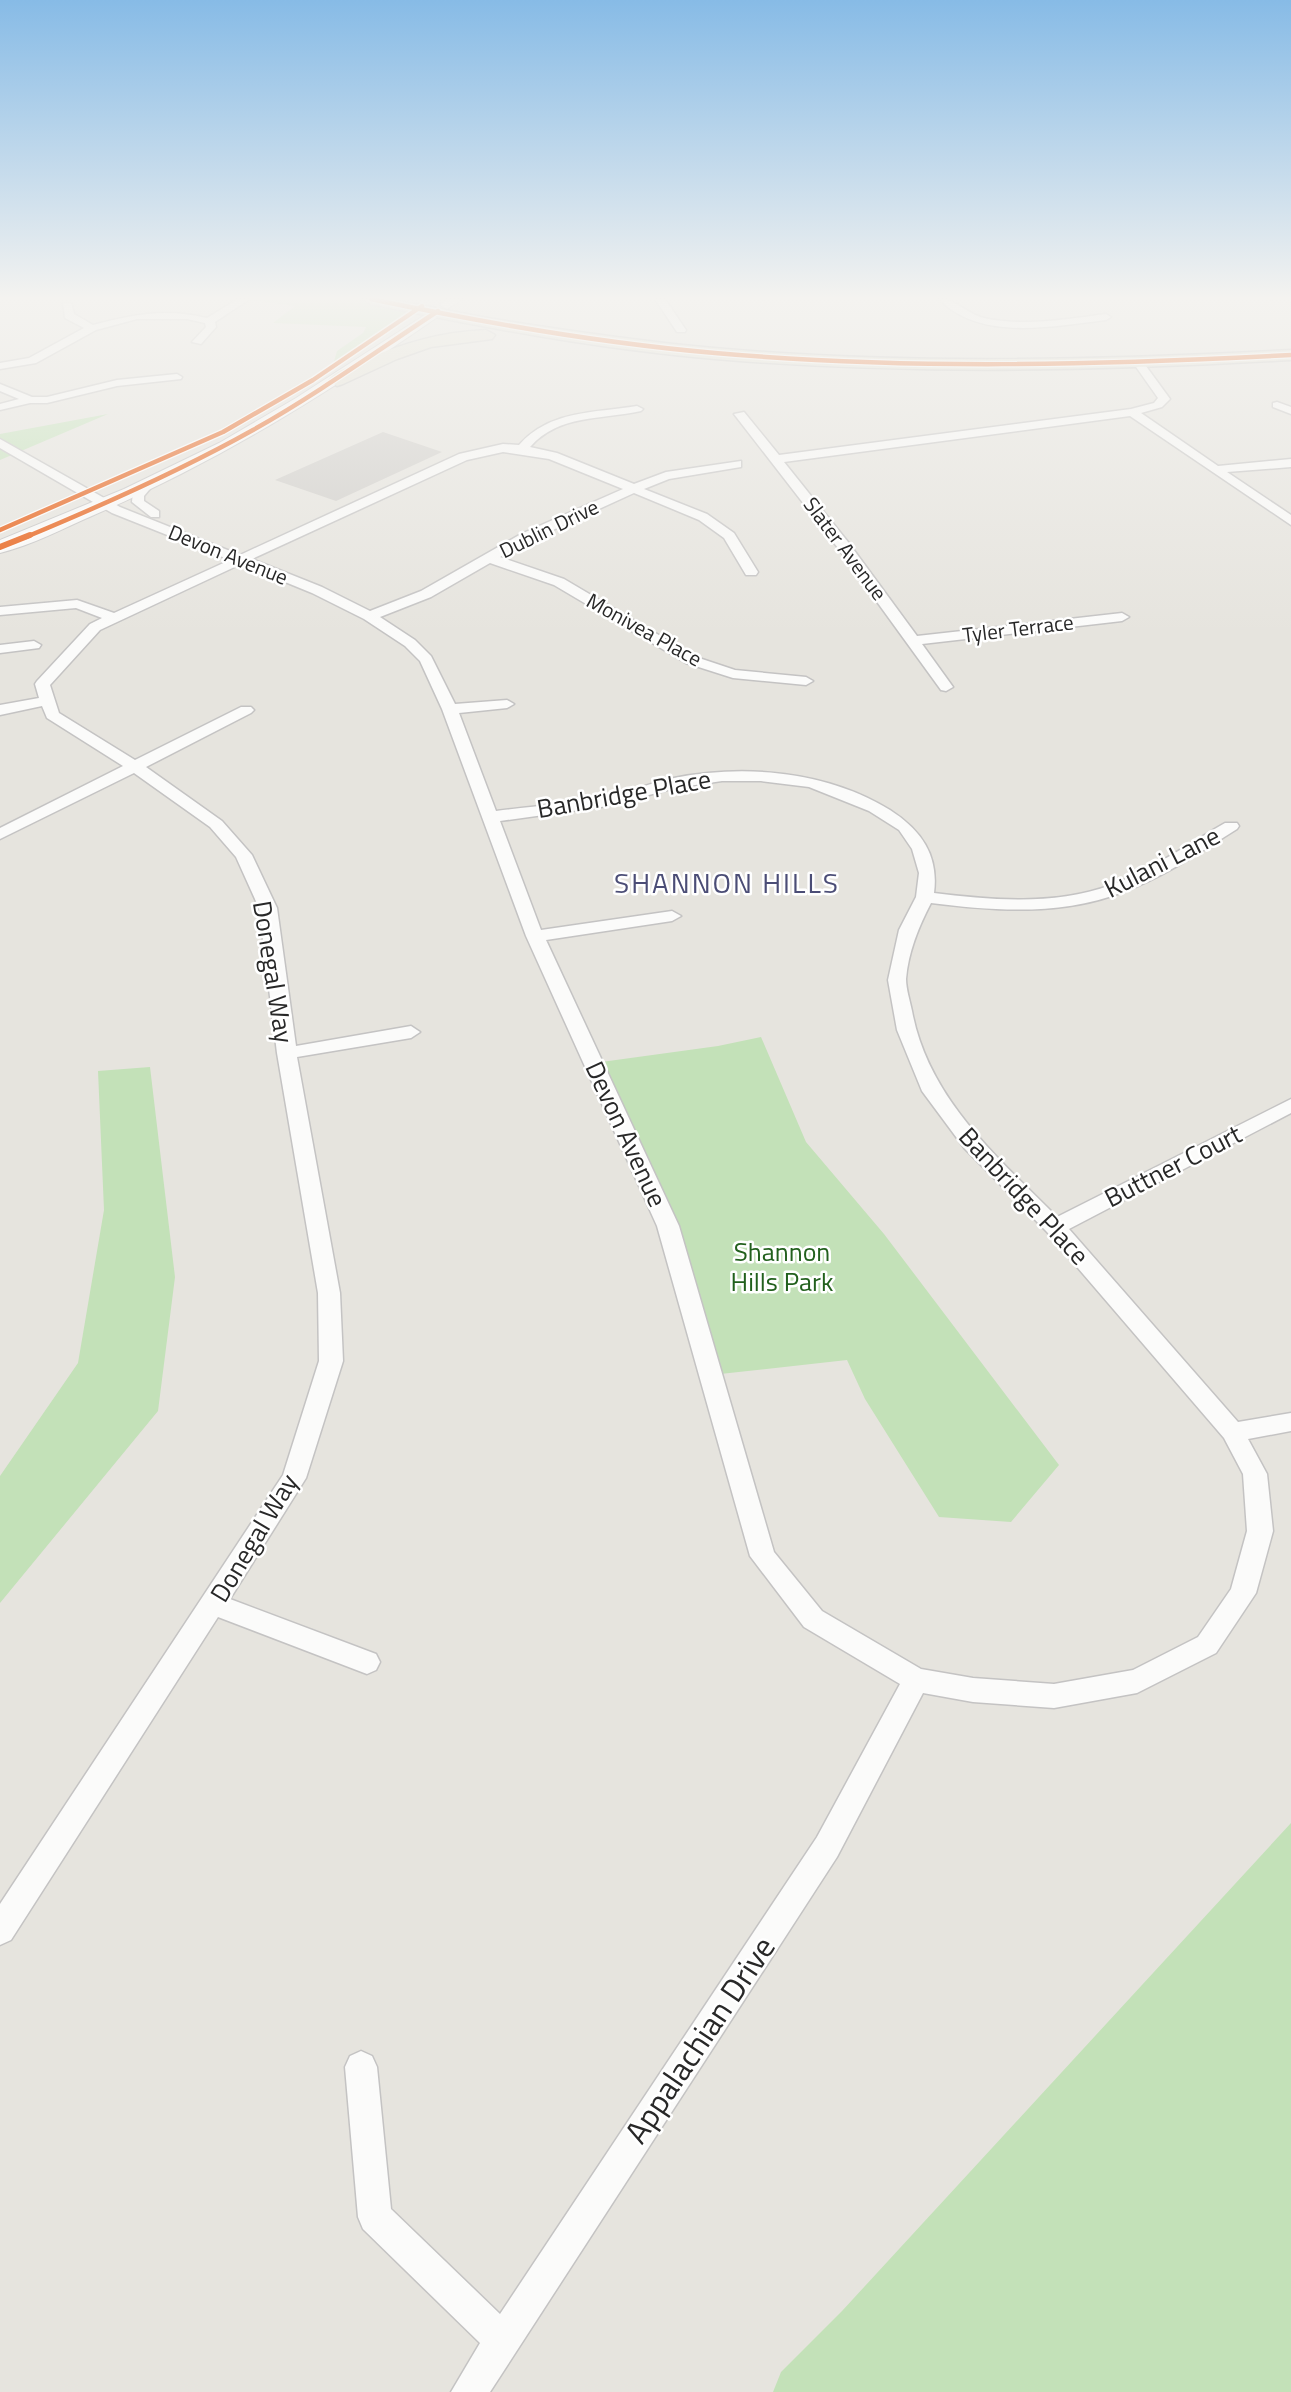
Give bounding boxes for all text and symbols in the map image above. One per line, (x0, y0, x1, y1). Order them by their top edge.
street label: Dublin Drive (493, 490, 604, 566)
street label: Slater Avenue (796, 490, 895, 607)
street label: Devon Avenue (164, 516, 293, 593)
street label: Monivea Place (581, 584, 708, 674)
street label: Tyler Terrace (961, 605, 1075, 651)
street label: Banbridge Place (534, 759, 714, 828)
street label: Kulani Lane (1097, 816, 1226, 907)
district label: SHANNON HILLS (614, 861, 840, 904)
street label: Donegal Way (243, 898, 304, 1046)
street label: Devon Avenue (576, 1055, 677, 1213)
street label: Buttner Court (1097, 1114, 1248, 1217)
street label: Banbridge Place (950, 1118, 1099, 1273)
park label: Shannon Hills Park (731, 1232, 833, 1301)
street label: Donegal Way (200, 1466, 307, 1609)
street label: Appalachian Drive (612, 1926, 786, 2153)

